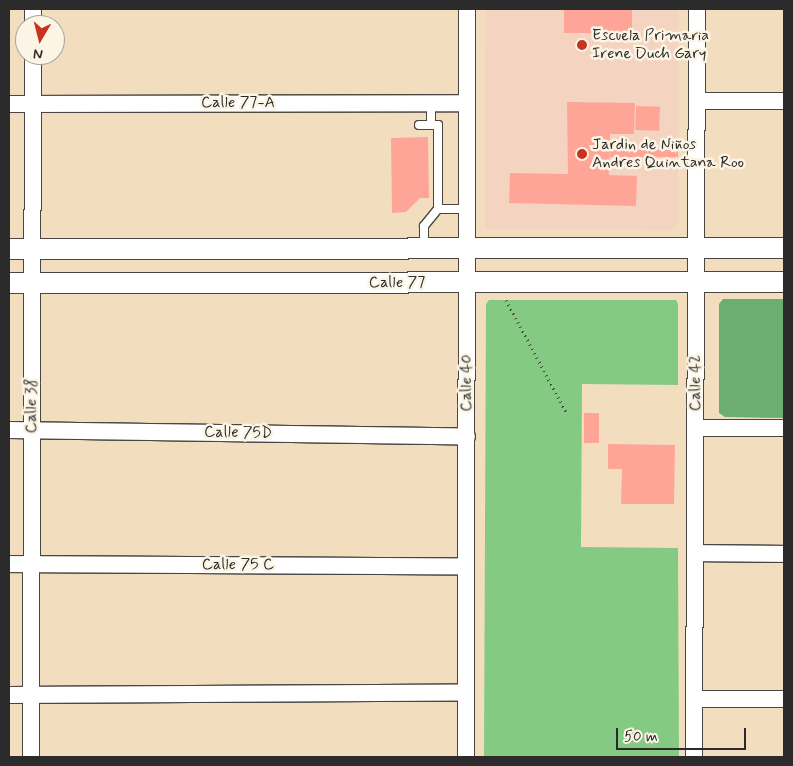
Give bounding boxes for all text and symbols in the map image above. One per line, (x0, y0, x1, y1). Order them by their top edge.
north arrow (15, 15, 65, 65)
place label: Escuela Primaria Irene Duch Gary (592, 26, 708, 64)
marker: Escuela Primaria Irene Duch Gary (576, 39, 588, 51)
text: N (32, 44, 44, 63)
street label: Calle 77-A (201, 93, 275, 113)
place label: Jardin de Niños Andres Quintana Roo (592, 135, 736, 173)
marker: Jardin de Niños Andres Quintana Roo (576, 148, 588, 160)
street label: Calle 77 (369, 273, 425, 293)
street label: Calle 40 (457, 354, 477, 412)
street label: Calle 42 (686, 355, 706, 411)
street label: Calle 38 (22, 379, 42, 433)
street label: Calle 75D (204, 423, 272, 443)
street label: Calle 75 C (202, 555, 274, 575)
scale bar (618, 718, 748, 750)
text: 50 m (624, 727, 658, 747)

